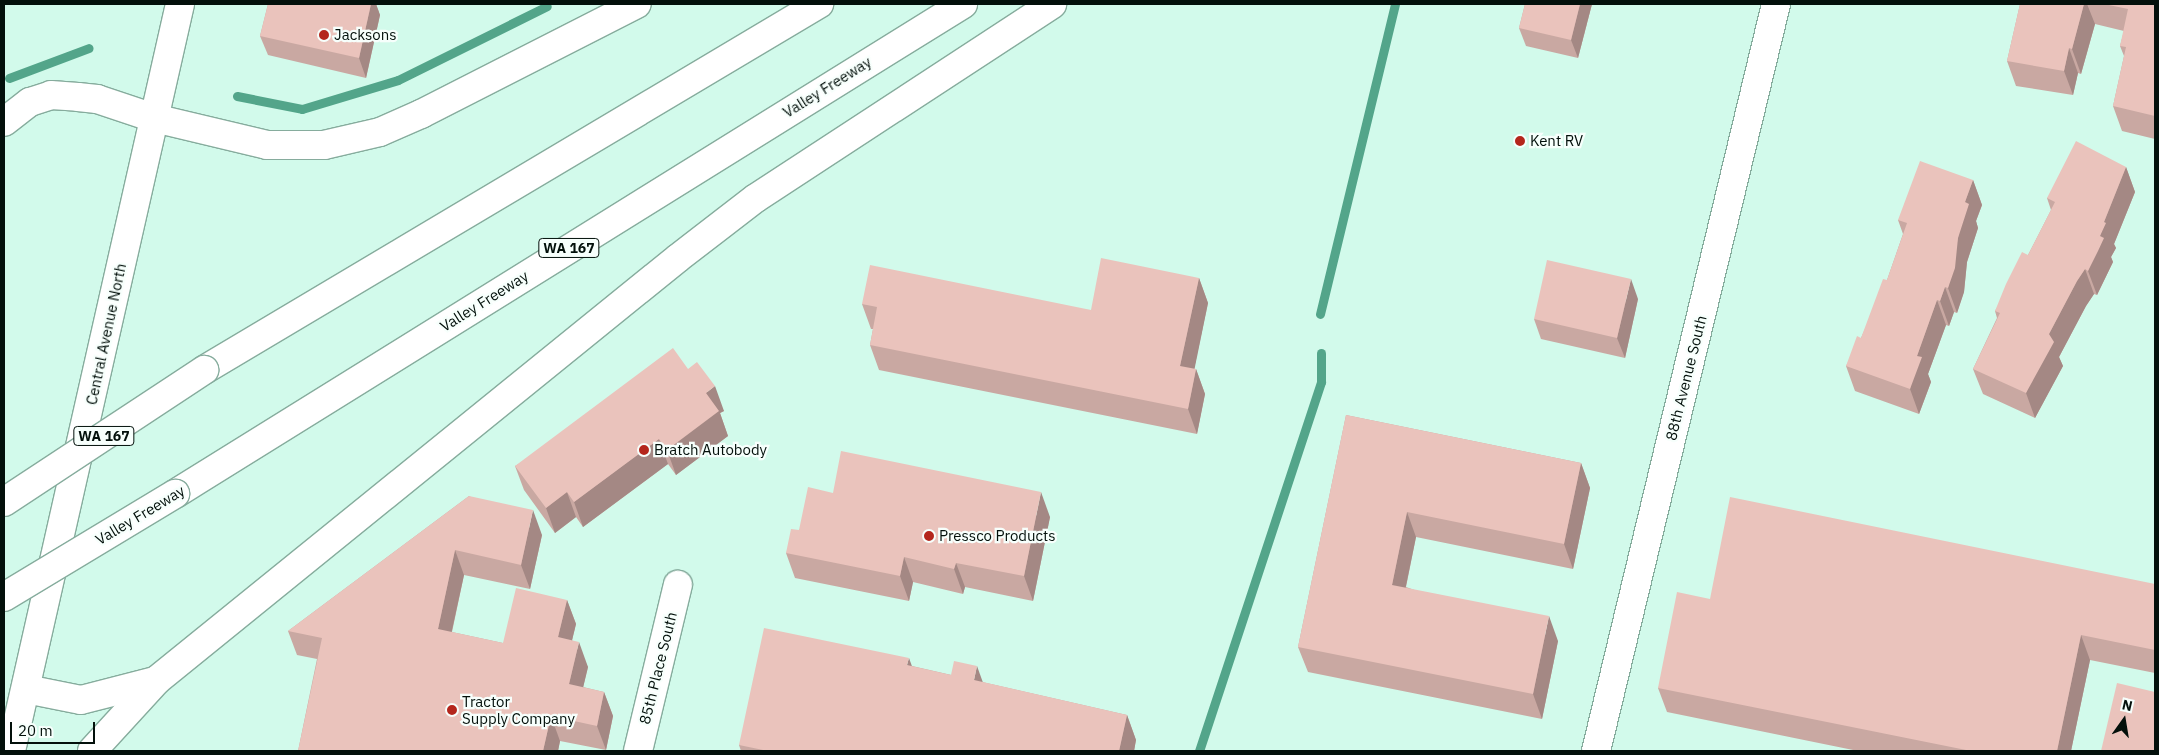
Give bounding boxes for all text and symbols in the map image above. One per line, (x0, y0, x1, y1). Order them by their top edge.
place label: Jacksons (334, 26, 396, 44)
marker: Jacksons (318, 29, 330, 41)
street label: Valley Freeway (780, 53, 874, 121)
place label: Kent RV (1530, 132, 1583, 150)
marker: Kent RV (1514, 135, 1526, 147)
road number: WA 167 (538, 237, 600, 260)
street label: Central Avenue North (82, 262, 130, 406)
street label: Valley Freeway (437, 267, 531, 335)
street label: 88th Avenue South (1662, 314, 1710, 442)
road number: WA 167 (73, 424, 135, 448)
place label: Bratch Autobody (654, 441, 767, 459)
marker: Bratch Autobody (638, 444, 650, 456)
street label: Valley Freeway (92, 481, 188, 549)
place label: Pressco Products (939, 527, 1056, 545)
marker: Pressco Products (923, 530, 935, 542)
street label: 85th Place South (635, 610, 681, 726)
place label: Tractor Supply Company (462, 692, 575, 727)
north arrow (2099, 695, 2149, 745)
text: N (2120, 695, 2134, 715)
marker: Tractor Supply Company (446, 704, 458, 716)
scale bar (12, 712, 98, 744)
text: 20 m (18, 721, 53, 740)

